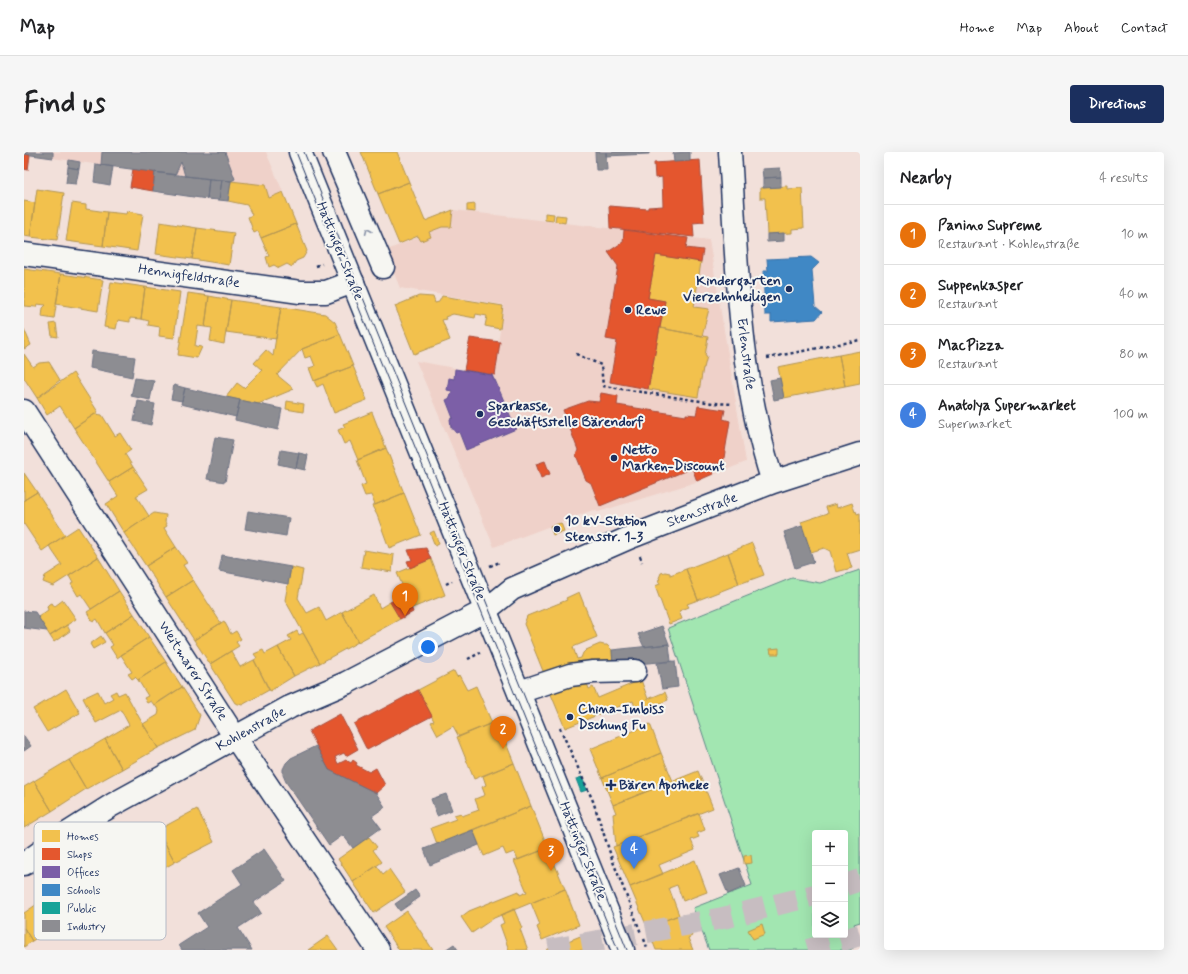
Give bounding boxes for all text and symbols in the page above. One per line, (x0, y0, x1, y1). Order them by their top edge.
text: Map (20, 15, 55, 40)
text: Home (960, 19, 994, 37)
text: Map (1016, 19, 1042, 37)
text: About (1064, 19, 1099, 37)
text: Contact (1121, 19, 1168, 37)
button: Directions (1070, 85, 1164, 123)
text: Find us (24, 86, 105, 123)
text: Nearby (900, 167, 952, 189)
text: 4 results (1099, 170, 1148, 187)
street label: Hattinger Straße (310, 199, 368, 304)
text: Panino Supreme (938, 216, 1042, 236)
text: 1 (910, 226, 916, 243)
text: 10 m (1121, 226, 1148, 243)
one-way arrow (364, 227, 372, 234)
text: Restaurant · Kohlenstraße (938, 236, 1080, 253)
street label: Hennigfeldstraße (137, 260, 241, 292)
place label: Kindergarten Vierzehnheiligen (683, 272, 781, 307)
text: Suppenkasper (938, 276, 1023, 296)
marker: Kindergarten Vierzehnheiligen (784, 284, 794, 294)
text: 2 (910, 286, 916, 303)
text: 40 m (1119, 286, 1148, 303)
text: Restaurant (938, 296, 998, 313)
place label: Rewe (636, 301, 667, 319)
marker: Rewe (623, 305, 633, 315)
street label: Erlenstraße (733, 317, 759, 391)
text: MacPizza (938, 336, 1003, 356)
text: 3 (910, 346, 916, 363)
text: 80 m (1119, 346, 1148, 363)
text: Restaurant (938, 356, 998, 373)
text: Anatolya Supermarket (938, 396, 1076, 416)
place label: Sparkasse, Geschäftsstelle Bärendorf (488, 397, 644, 431)
text: 4 (909, 406, 917, 423)
text: 100 m (1113, 406, 1148, 423)
marker: Sparkasse, Geschäftsstelle Bärendorf (475, 409, 485, 419)
text: Supermarket (938, 416, 1012, 433)
place label: Netto Marken-Discount (622, 441, 725, 475)
marker: Netto Marken-Discount (609, 453, 619, 463)
street label: Stensstraße (664, 488, 740, 532)
street label: Hattinger Straße (432, 499, 490, 604)
place label: 10 kV-Station Stensstr. 1-3 (565, 512, 647, 546)
marker: 10 kV-Station Stensstr. 1-3 (552, 524, 562, 534)
pin: 1 (392, 583, 418, 616)
street label: Weitmarer Straße (154, 618, 232, 724)
your location (418, 637, 438, 657)
place label: China-Imbiss Dschung Fu (578, 700, 665, 737)
street label: Kohlenstraße (213, 702, 289, 755)
marker: China-Imbiss Dschung Fu (565, 712, 575, 722)
pin: 2 (490, 716, 516, 749)
place label: Bären Apotheke (619, 776, 709, 796)
marker: Bären Apotheke (606, 780, 616, 790)
street label: Hattinger Straße (553, 799, 611, 904)
legend (34, 822, 166, 940)
text: Homes (67, 830, 99, 844)
map controls (812, 830, 848, 938)
button: + (812, 830, 848, 866)
pin: 4 (621, 836, 647, 869)
pin: 3 (538, 838, 564, 871)
text: Shops (67, 848, 92, 862)
text: Offices (67, 866, 99, 880)
button: − (812, 866, 848, 902)
text: Schools (67, 884, 101, 898)
text: Public (67, 902, 97, 916)
button: layers (812, 902, 848, 938)
text: Industry (67, 920, 106, 934)

